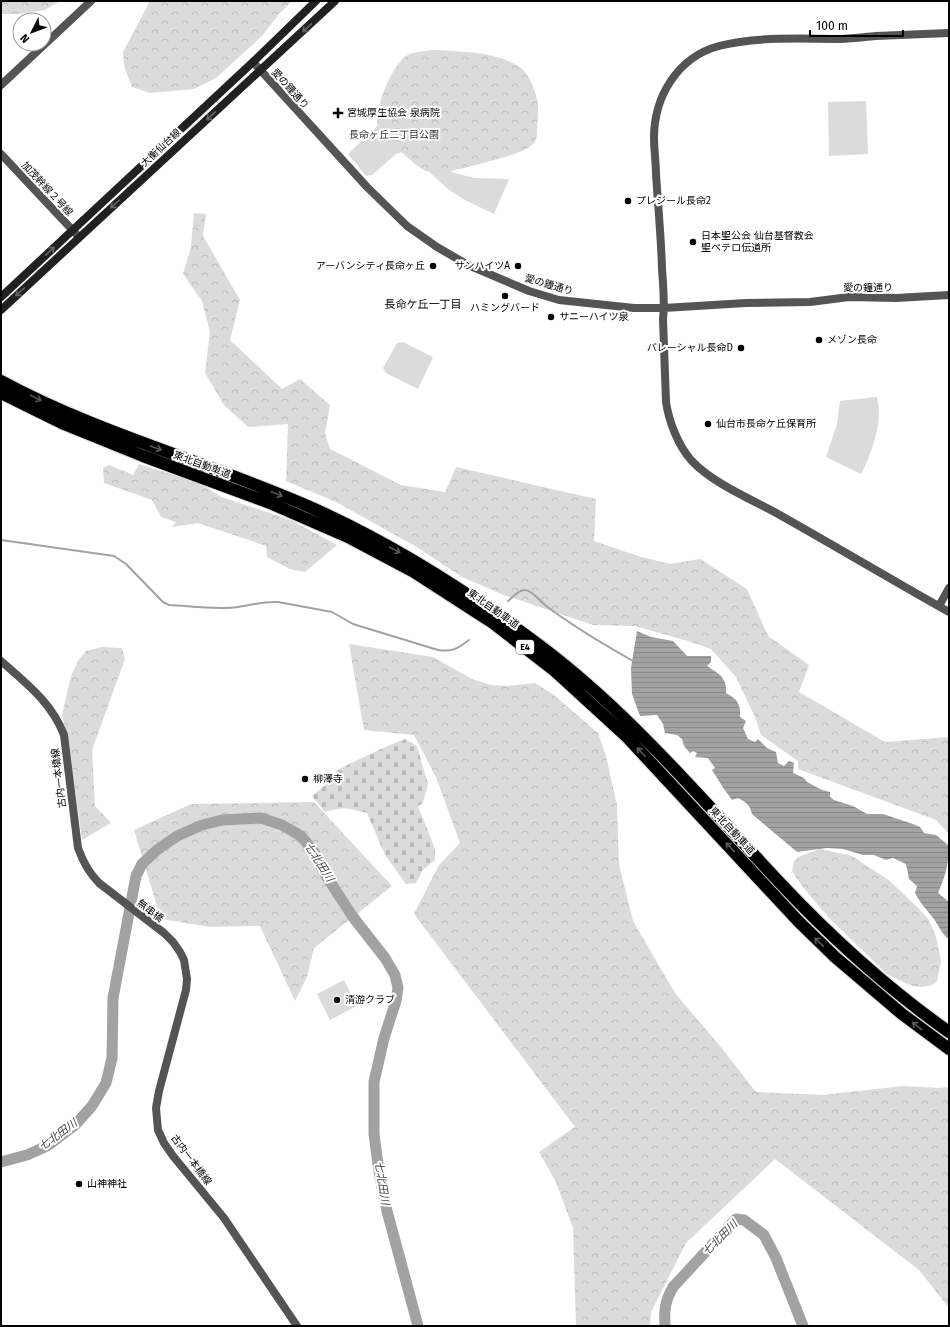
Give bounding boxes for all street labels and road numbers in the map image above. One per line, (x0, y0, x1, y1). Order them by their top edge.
street label: 愛の鐘通り (269, 66, 311, 112)
street label: 大衡仙台線 (139, 127, 183, 169)
street label: 加茂幹線２号線 (19, 159, 75, 219)
street label: 愛の鐘通り (523, 272, 575, 298)
street label: 愛の鐘通り (843, 282, 893, 294)
street label: 東北自動車道 (172, 449, 232, 481)
street label: 東北自動車道 (465, 587, 521, 631)
road number: E4 (516, 640, 534, 654)
street label: 古内一本橋線 (49, 747, 69, 809)
street label: 東北自動車道 (707, 805, 757, 857)
street label: 無串橋 (134, 897, 166, 925)
street label: 古内一本橋線 (168, 1132, 214, 1188)

